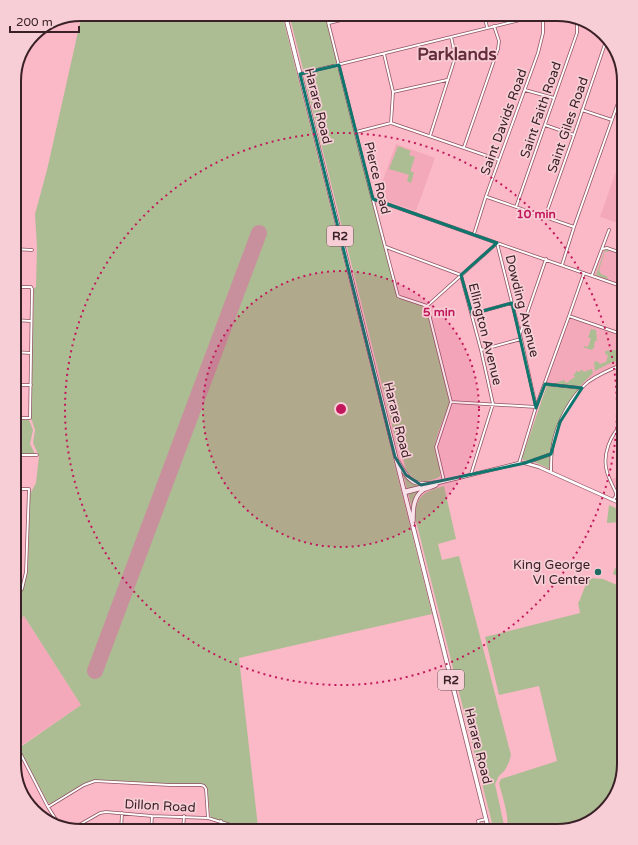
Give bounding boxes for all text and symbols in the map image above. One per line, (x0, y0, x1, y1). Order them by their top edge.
scale bar (10, 8, 79, 34)
text: 200 m (16, 15, 53, 29)
district label: Parklands (417, 44, 497, 65)
street label: Saint Faith Road (517, 60, 565, 160)
street label: Harare Road (301, 66, 335, 146)
street label: Saint Davids Road (477, 67, 531, 177)
street label: Saint Giles Road (544, 75, 592, 175)
street label: Pierce Road (360, 140, 394, 216)
text: 10 min (516, 207, 556, 221)
road number: R2 (327, 226, 353, 246)
street label: Dowding Avenue (502, 253, 542, 359)
street label: Ellington Avenue (465, 281, 505, 387)
text: 5 min (423, 305, 455, 319)
street label: Harare Road (380, 380, 414, 460)
centre of rings (334, 402, 348, 416)
place label: King George VI Center (513, 557, 590, 588)
marker: King George VI Center (593, 567, 603, 577)
road number: R2 (438, 670, 464, 690)
street label: Harare Road (461, 706, 495, 786)
street label: Dillon Road (124, 796, 196, 816)

